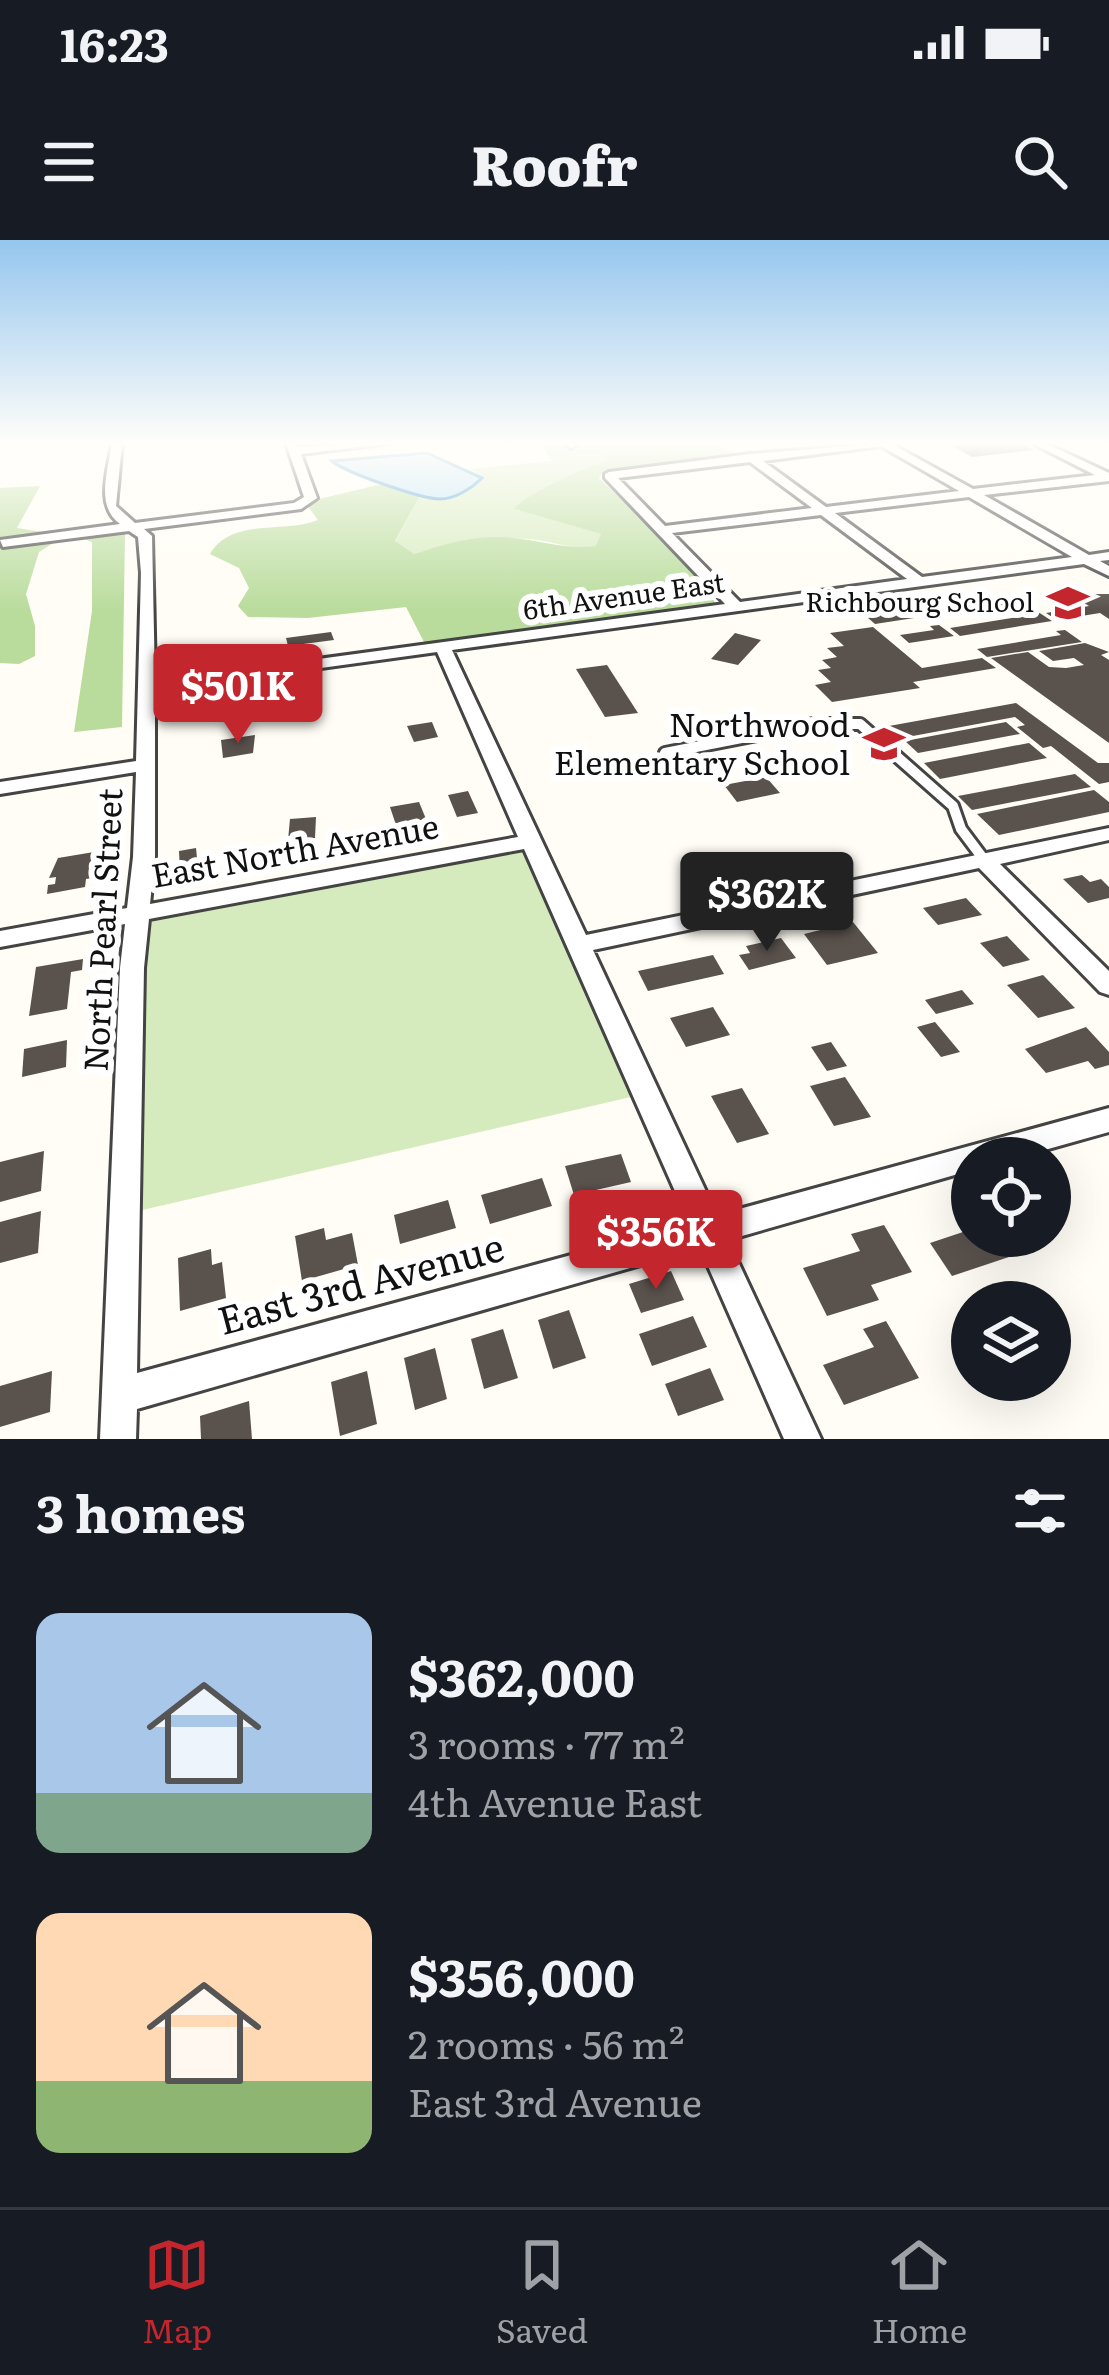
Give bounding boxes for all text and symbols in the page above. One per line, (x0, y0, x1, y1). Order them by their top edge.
text: 16:23 (60, 9, 169, 76)
text: Roofr (472, 122, 637, 203)
icon: menu (36, 129, 102, 195)
icon: search (1007, 129, 1073, 195)
street label: 6th Avenue East (520, 560, 727, 628)
place label: Richbourg School (805, 580, 1034, 620)
school or university icon: Richbourg School (1045, 580, 1091, 626)
pin: $501K (154, 644, 322, 746)
text: $501K (180, 654, 296, 712)
place label: Northwood Elementary School (554, 698, 850, 785)
school or university icon: Northwood Elementary School (861, 721, 907, 767)
street label: North Pearl Street (69, 786, 132, 1073)
street label: East North Avenue (147, 799, 442, 898)
pin: $362K (683, 852, 851, 954)
text: $362K (707, 862, 827, 920)
map controls (951, 1137, 1071, 1401)
button: locate (951, 1137, 1071, 1257)
pin: $356K (572, 1190, 740, 1292)
text: $356K (596, 1200, 716, 1258)
street label: East 3rd Avenue (211, 1215, 510, 1347)
button: layers (951, 1281, 1071, 1401)
text: 3 homes (36, 1473, 245, 1549)
icon: filters (1007, 1478, 1073, 1544)
text: $362,000 (408, 1637, 635, 1713)
icon: home (132, 1661, 276, 1805)
text: 3 rooms · 77 m² (408, 1713, 685, 1771)
text: 4th Avenue East (408, 1771, 702, 1829)
text: $356,000 (408, 1937, 635, 2013)
icon: home (132, 1961, 276, 2105)
text: 2 rooms · 56 m² (408, 2013, 684, 2071)
text: East 3rd Avenue (408, 2071, 702, 2129)
tab: Map (142, 2232, 212, 2353)
tab: Saved (496, 2232, 588, 2353)
tab: Home (872, 2232, 967, 2353)

